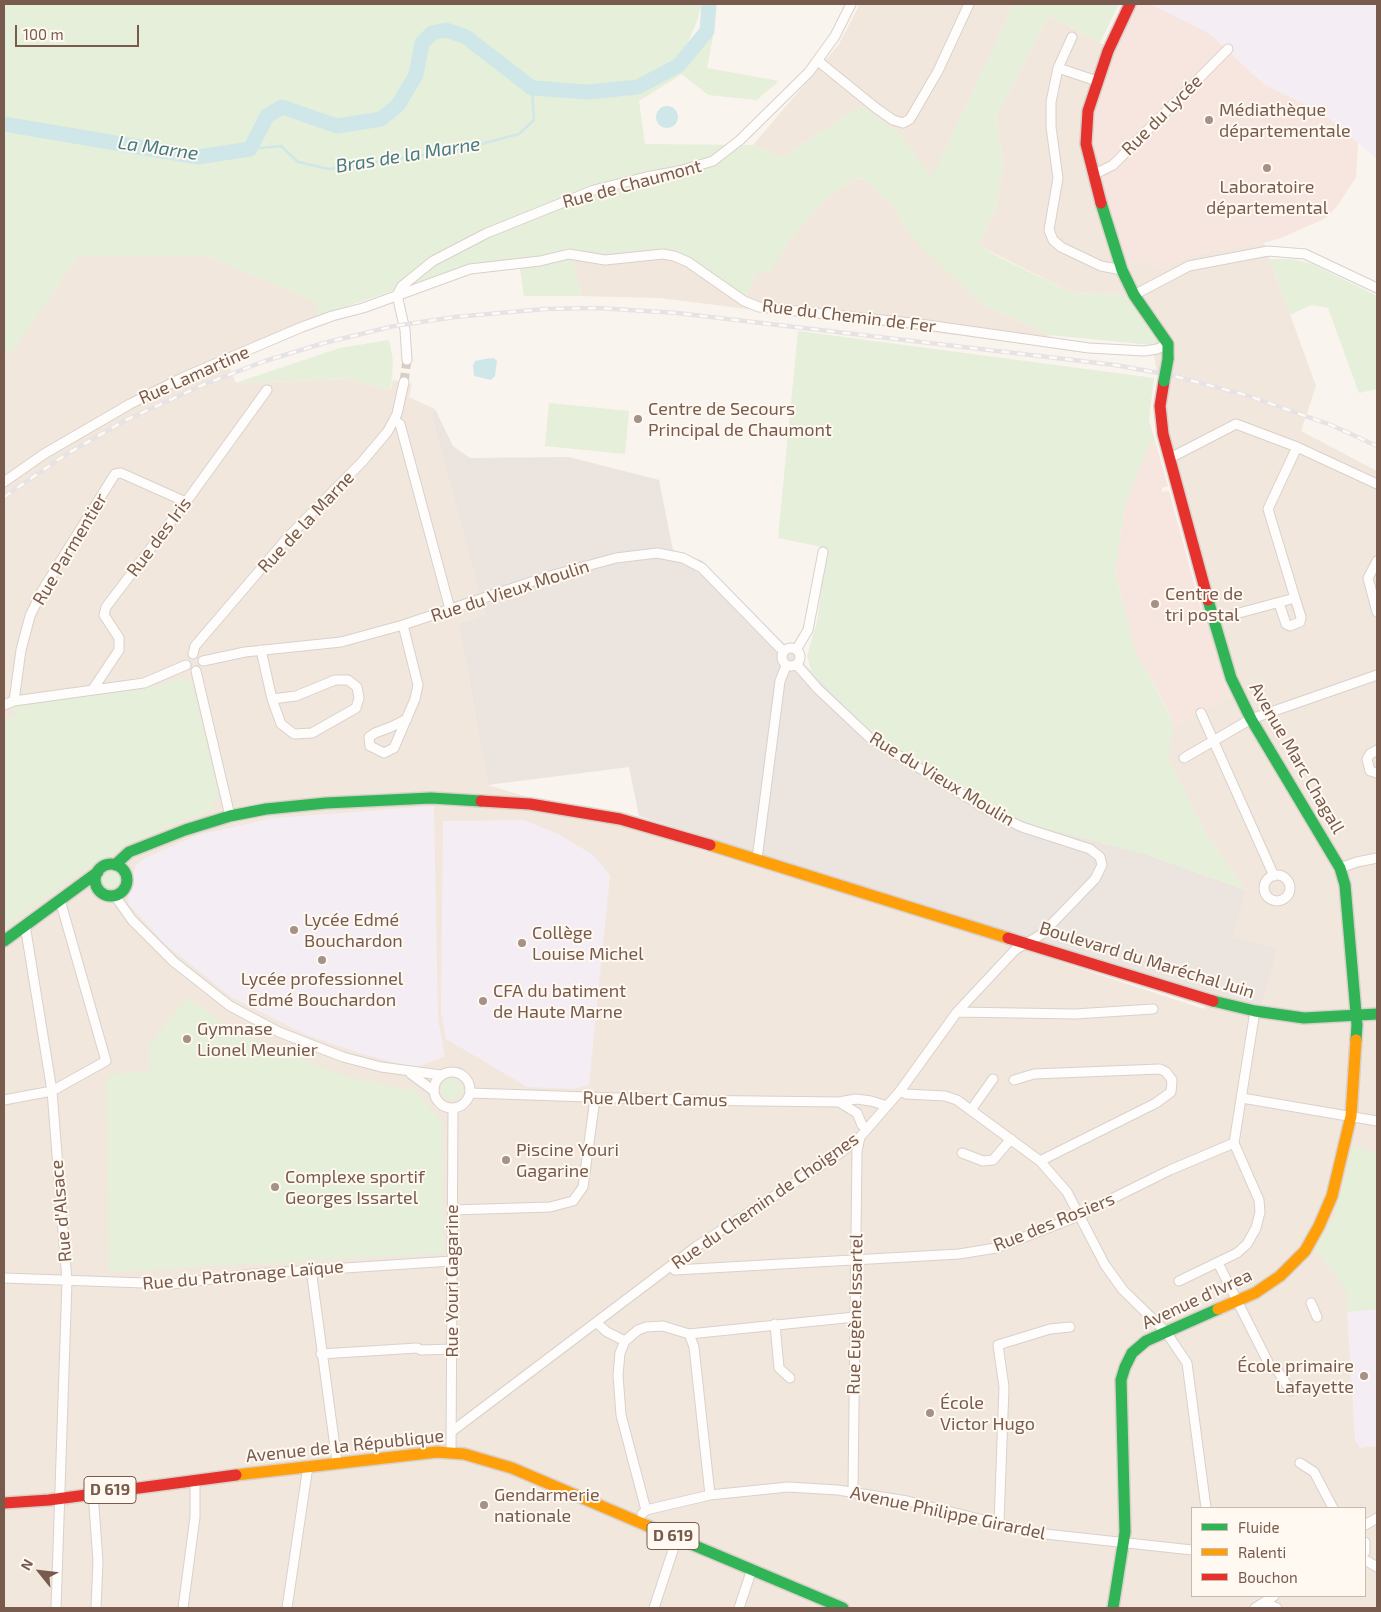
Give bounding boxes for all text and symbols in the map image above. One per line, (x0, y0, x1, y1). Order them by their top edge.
scale bar (18, 15, 141, 47)
text: 100 m (23, 25, 64, 43)
street label: Rue du Lycée (1117, 70, 1207, 160)
place label: Médiathèque départementale (1219, 99, 1351, 142)
marker: Médiathèque départementale (1203, 114, 1215, 126)
water label: La Marne (116, 131, 200, 165)
water label: Bras de la Marne (334, 132, 482, 178)
street label: Rue de Chaumont (560, 155, 704, 213)
marker: Laboratoire départemental (1261, 162, 1273, 174)
place label: Laboratoire départemental (1206, 176, 1328, 218)
street label: Rue du Chemin de Fer (761, 295, 937, 337)
street label: Rue Lamartine (135, 341, 253, 409)
place label: Centre de Secours Principal de Chaumont (648, 398, 832, 440)
marker: Centre de Secours Principal de Chaumont (632, 413, 644, 425)
street label: Rue de la Marne (253, 467, 359, 577)
street label: Rue Parmentier (28, 489, 112, 609)
street label: Rue des Iris (122, 493, 196, 581)
street label: Rue du Vieux Moulin (428, 555, 592, 627)
place label: Centre de tri postal (1165, 583, 1243, 626)
marker: Centre de tri postal (1149, 598, 1161, 610)
street label: Avenue Marc Chagall (1245, 679, 1349, 837)
street label: Rue du Vieux Moulin (866, 727, 1018, 831)
place label: Lycée Edmé Bouchardon (304, 909, 403, 952)
street label: Boulevard du Maréchal Juin (1037, 917, 1257, 1003)
place label: Collège Louise Michel (532, 922, 644, 964)
marker: Lycée Edmé Bouchardon (288, 924, 300, 936)
marker: Collège Louise Michel (516, 937, 528, 949)
marker: Lycée professionnel Edmé Bouchardon (316, 954, 328, 966)
place label: Lycée professionnel Edmé Bouchardon (241, 968, 403, 1011)
place label: CFA du batiment de Haute Marne (493, 980, 626, 1022)
marker: CFA du batiment de Haute Marne (477, 995, 489, 1007)
place label: Gymnase Lionel Meunier (197, 1018, 318, 1060)
marker: Gymnase Lionel Meunier (181, 1033, 193, 1045)
street label: Rue Albert Camus (582, 1087, 728, 1111)
street label: Rue du Chemin de Choignes (667, 1128, 863, 1274)
place label: Piscine Youri Gagarine (516, 1139, 619, 1182)
marker: Piscine Youri Gagarine (500, 1154, 512, 1166)
street label: Rue d'Alsace (46, 1159, 76, 1263)
place label: Complexe sportif Georges Issartel (285, 1166, 425, 1208)
marker: Complexe sportif Georges Issartel (269, 1181, 281, 1193)
street label: Rue des Rosiers (990, 1188, 1118, 1256)
street label: Rue Youri Gagarine (441, 1204, 463, 1358)
street label: Rue Eugène Issartel (843, 1233, 867, 1395)
street label: Rue du Patronage Laïque (141, 1255, 345, 1295)
street label: Avenue d'Ivrea (1138, 1264, 1256, 1334)
place label: École primaire Lafayette (1237, 1355, 1354, 1398)
marker: École primaire Lafayette (1358, 1370, 1370, 1382)
place label: École Victor Hugo (940, 1392, 1035, 1435)
marker: École Victor Hugo (924, 1407, 936, 1419)
street label: Avenue de la République (245, 1425, 445, 1467)
road number: D 619 (84, 1476, 136, 1504)
street label: Avenue Philippe Girardel (848, 1482, 1048, 1544)
place label: Gendarmerie nationale (494, 1484, 600, 1526)
marker: Gendarmerie nationale (478, 1499, 490, 1511)
legend (1191, 1507, 1366, 1597)
text: Fluide (1238, 1518, 1279, 1536)
road number: D 619 (647, 1522, 699, 1550)
text: Ralenti (1238, 1543, 1286, 1561)
north arrow (15, 1547, 65, 1597)
text: N (17, 1556, 36, 1573)
text: Bouchon (1238, 1568, 1298, 1586)

